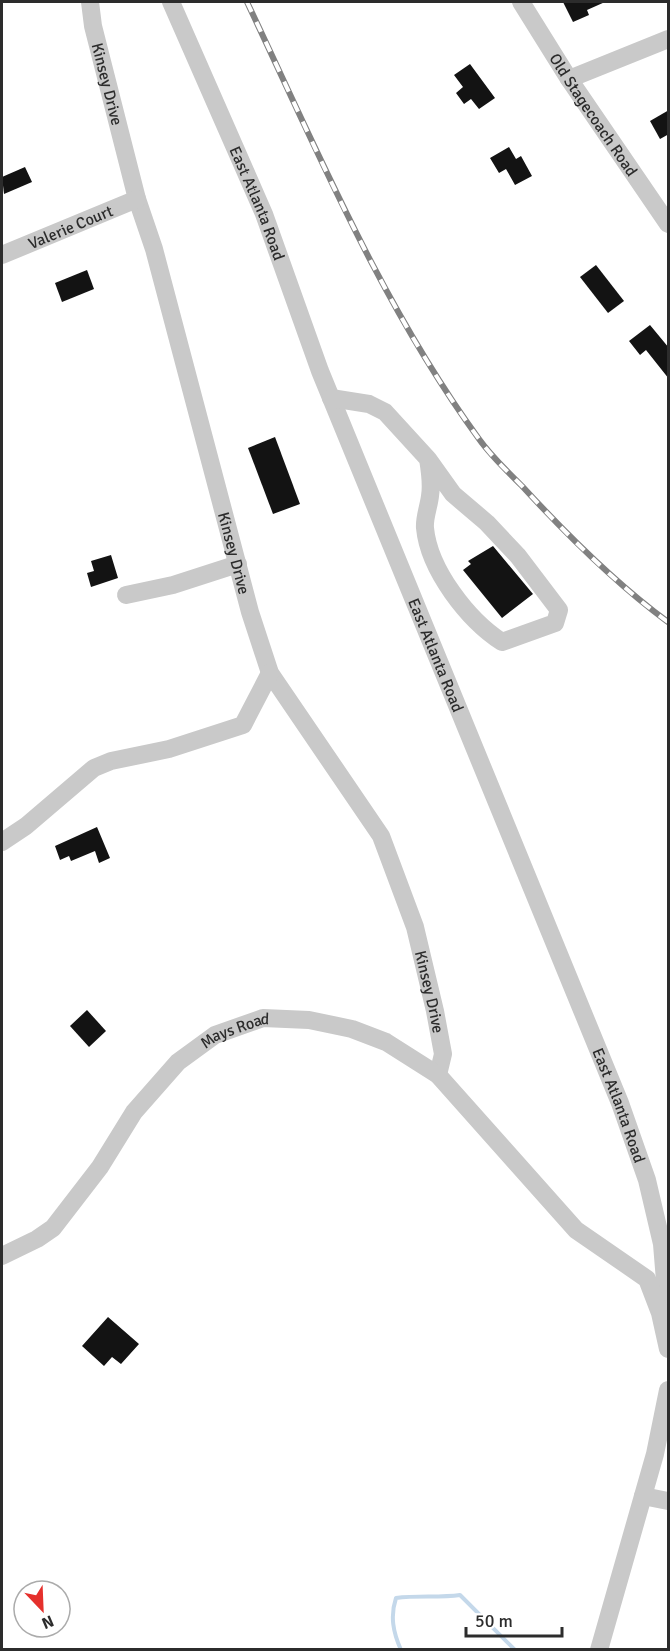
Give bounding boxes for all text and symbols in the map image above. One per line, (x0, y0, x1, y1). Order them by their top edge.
street label: Kinsey Drive (87, 41, 127, 128)
street label: Old Stagecoach Road (544, 50, 641, 180)
street label: East Atlanta Road (225, 143, 289, 263)
street label: Valerie Court (25, 201, 116, 254)
street label: Kinsey Drive (213, 510, 254, 597)
street label: East Atlanta Road (403, 595, 468, 715)
street label: Kinsey Drive (410, 949, 448, 1035)
street label: Mays Road (197, 1009, 270, 1053)
street label: East Atlanta Road (587, 1045, 649, 1166)
north arrow (12, 1579, 72, 1639)
scale bar (466, 1600, 562, 1638)
text: 50 m (475, 1610, 513, 1632)
text: N (38, 1611, 57, 1633)

